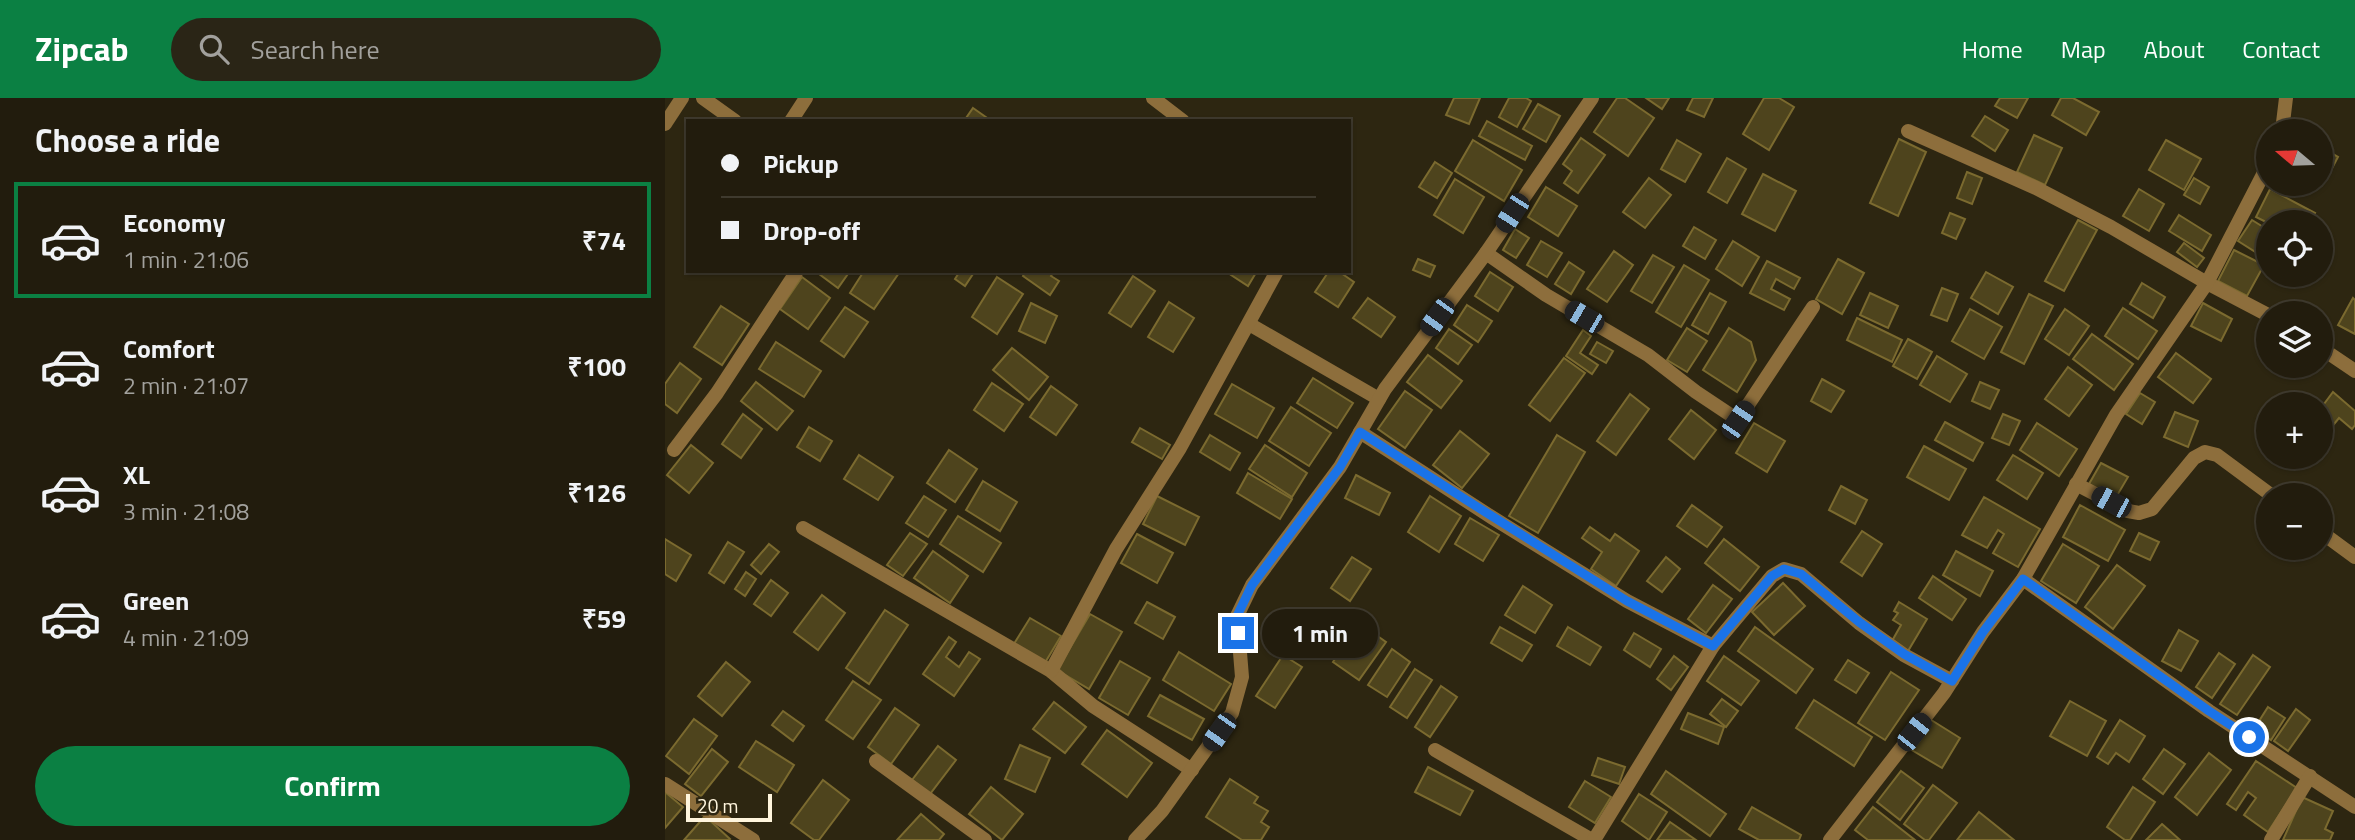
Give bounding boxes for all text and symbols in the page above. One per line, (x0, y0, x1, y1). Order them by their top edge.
search box (171, 18, 661, 81)
text: Zipcab (35, 24, 129, 74)
icon: search (195, 30, 233, 68)
text: Search here (251, 30, 380, 69)
text: Home (1962, 31, 2023, 67)
text: Map (2061, 31, 2106, 67)
text: About (2144, 31, 2204, 67)
text: Contact (2242, 31, 2320, 67)
text: Choose a ride (35, 116, 220, 164)
north arrow (2256, 119, 2333, 196)
map controls (2256, 119, 2333, 560)
text: Pickup (763, 144, 839, 183)
car (1492, 190, 1533, 236)
text: Economy (123, 203, 225, 242)
icon: car (39, 209, 102, 272)
button: locate (2256, 210, 2333, 287)
text: Drop-off (763, 211, 860, 250)
text: ₹74 (582, 221, 626, 260)
text: 1 min · 21:06 (123, 242, 249, 277)
car (1417, 294, 1458, 340)
car (1561, 297, 1608, 337)
button: layers (2256, 301, 2333, 378)
text: Comfort (123, 329, 215, 368)
icon: car (39, 335, 102, 398)
text: ₹100 (567, 347, 626, 386)
text: 2 min · 21:07 (123, 368, 249, 403)
button: + (2256, 392, 2333, 469)
car (1718, 397, 1759, 443)
text: XL (123, 455, 150, 494)
icon: car (39, 461, 102, 524)
text: ₹126 (567, 473, 626, 512)
car (2088, 483, 2135, 521)
button: − (2256, 483, 2333, 560)
text: 3 min · 21:08 (123, 494, 249, 529)
text: Green (123, 581, 189, 620)
icon: car (39, 587, 102, 650)
text: ₹59 (582, 599, 626, 638)
callout: 1 min (1263, 608, 1378, 658)
text: 1 min (1292, 616, 1348, 651)
route end (1222, 617, 1254, 649)
text: 4 min · 21:09 (123, 620, 249, 655)
car (1199, 709, 1240, 755)
car (1893, 709, 1936, 755)
route start (2233, 721, 2265, 753)
button: Confirm (35, 746, 630, 826)
scale bar (686, 791, 772, 823)
text: 20 m (697, 791, 738, 820)

